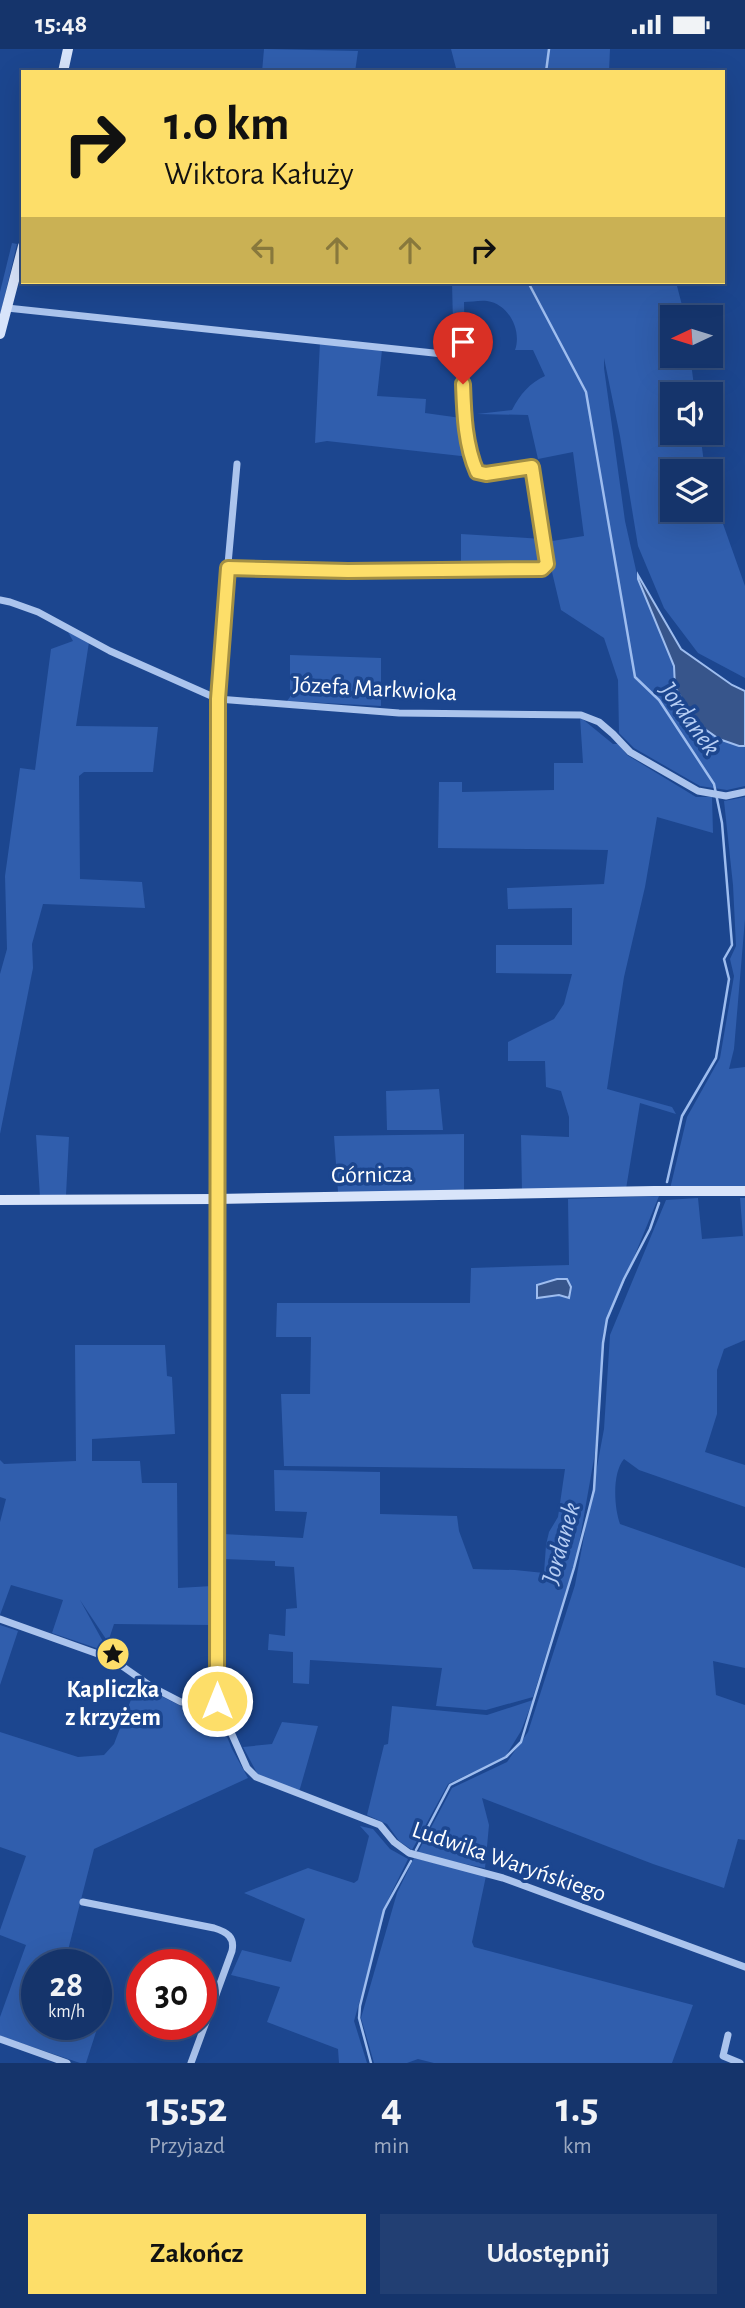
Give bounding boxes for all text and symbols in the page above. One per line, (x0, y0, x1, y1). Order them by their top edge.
text: 15:48 (35, 11, 87, 37)
icon: right (49, 98, 140, 189)
text: 1.0 km (164, 100, 290, 149)
text: Wiktora Kałuży (164, 158, 354, 190)
icon: left (245, 231, 283, 269)
icon: ahead (318, 231, 356, 269)
icon: ahead (391, 231, 429, 269)
icon: right (464, 231, 502, 269)
north arrow (660, 305, 723, 367)
map controls (660, 305, 723, 522)
pin (433, 312, 493, 384)
icon: arrive (444, 323, 482, 361)
button: sound (660, 382, 723, 445)
button: layers (660, 459, 723, 522)
street label: Józefa Markwioka (292, 673, 458, 705)
water label: Jordanek (654, 677, 725, 760)
street label: Górnicza (331, 1162, 413, 1188)
water label: Jordanek (537, 1499, 585, 1588)
place icon: Kapliczka z krzyżem (94, 1635, 132, 1673)
position arrow (180, 1664, 254, 1738)
place label: Kapliczka z krzyżem (65, 1678, 161, 1730)
street label: Ludwika Waryńskiego (409, 1817, 609, 1907)
speed limit sign: 30 (126, 1949, 217, 2040)
text: 28 (50, 1968, 83, 2003)
text: km/h (48, 2003, 85, 2021)
text: 15:52 (146, 2087, 227, 2129)
text: 4 (381, 2087, 402, 2129)
text: 1.5 (556, 2087, 599, 2129)
text: Przyjazd (149, 2135, 225, 2158)
text: min (374, 2135, 409, 2158)
text: km (563, 2135, 592, 2158)
button: Zakończ (28, 2214, 366, 2294)
button: Udostępnij (380, 2214, 717, 2294)

